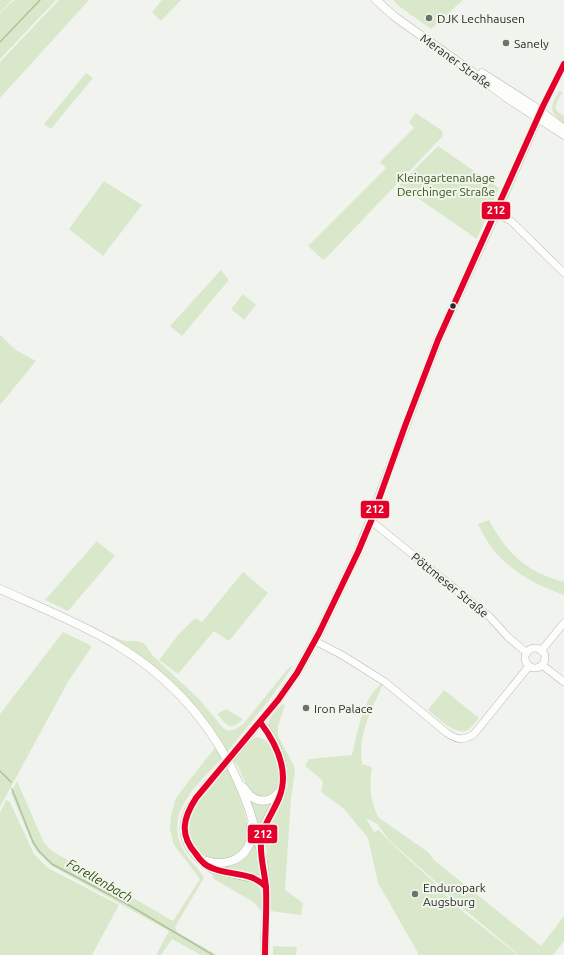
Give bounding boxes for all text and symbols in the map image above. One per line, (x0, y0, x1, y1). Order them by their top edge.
place label: DJK Lechhausen (437, 12, 525, 25)
marker: DJK Lechhausen (424, 13, 434, 23)
street label: Meraner Straße (418, 31, 494, 91)
place label: Sanely (514, 37, 549, 50)
marker: Sanely (501, 38, 511, 48)
park label: Kleingartenanlage Derchinger Straße (397, 171, 495, 198)
line badge: 212 (481, 201, 511, 220)
text: 212 (487, 204, 505, 216)
unlabelled marker (448, 301, 458, 311)
line badge: 212 (360, 500, 390, 519)
text: 212 (366, 503, 384, 515)
street label: Pöttmeser Straße (409, 550, 491, 620)
place label: Iron Palace (314, 702, 373, 715)
marker: Iron Palace (301, 703, 311, 713)
line badge: 212 (247, 824, 278, 844)
text: 212 (254, 828, 272, 840)
water label: Forellenbach (65, 856, 135, 904)
place label: Enduropark Augsburg (423, 881, 486, 908)
marker: Enduropark Augsburg (410, 889, 420, 899)

